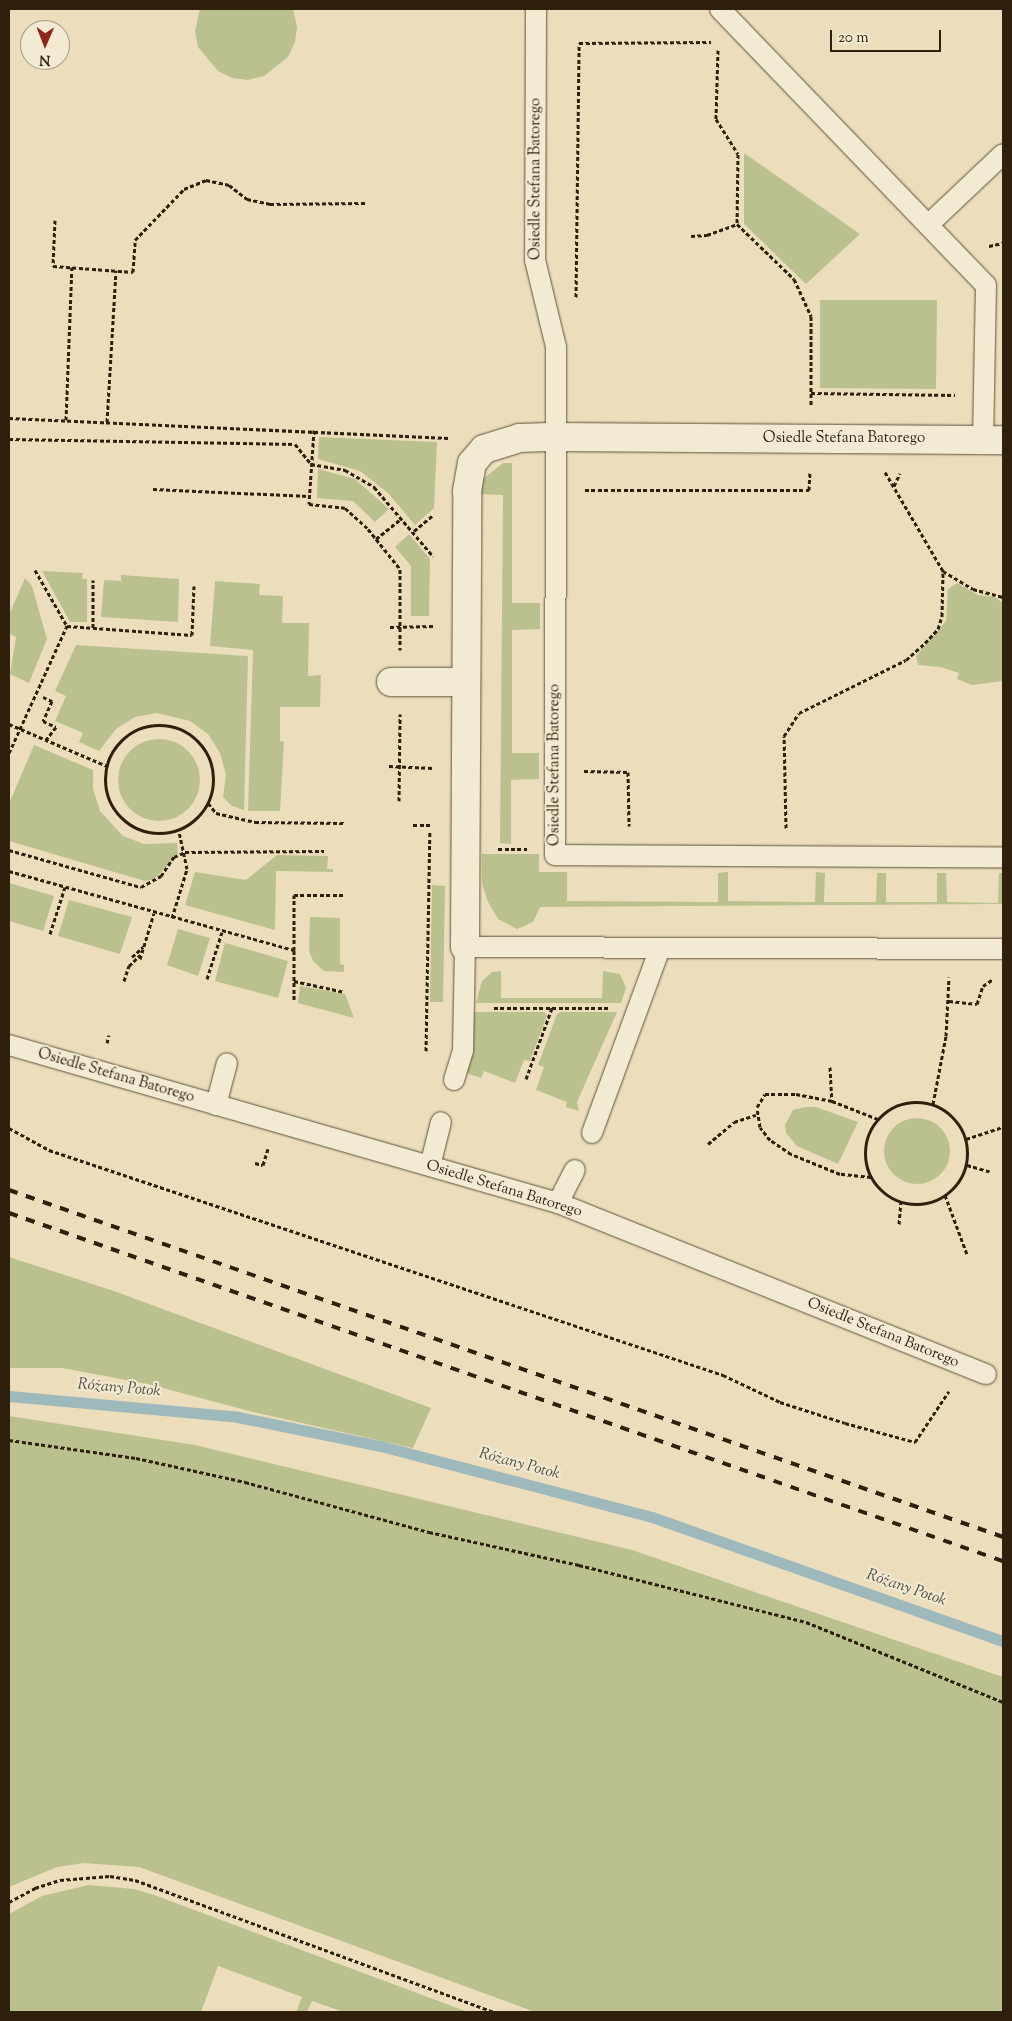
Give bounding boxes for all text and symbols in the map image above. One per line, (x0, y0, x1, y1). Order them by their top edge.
north arrow (20, 20, 70, 70)
scale bar (832, 20, 943, 52)
text: 20 m (838, 28, 869, 49)
text: N (39, 49, 51, 69)
street label: Osiedle Stefana Batorego (527, 98, 545, 260)
street label: Osiedle Stefana Batorego (763, 430, 925, 448)
street label: Osiedle Stefana Batorego (546, 684, 564, 846)
street label: Osiedle Stefana Batorego (36, 1045, 196, 1107)
street label: Osiedle Stefana Batorego (424, 1157, 584, 1221)
street label: Osiedle Stefana Batorego (804, 1294, 962, 1372)
water label: Różany Potok (77, 1376, 161, 1402)
water label: Różany Potok (476, 1445, 562, 1485)
water label: Różany Potok (864, 1566, 948, 1612)

